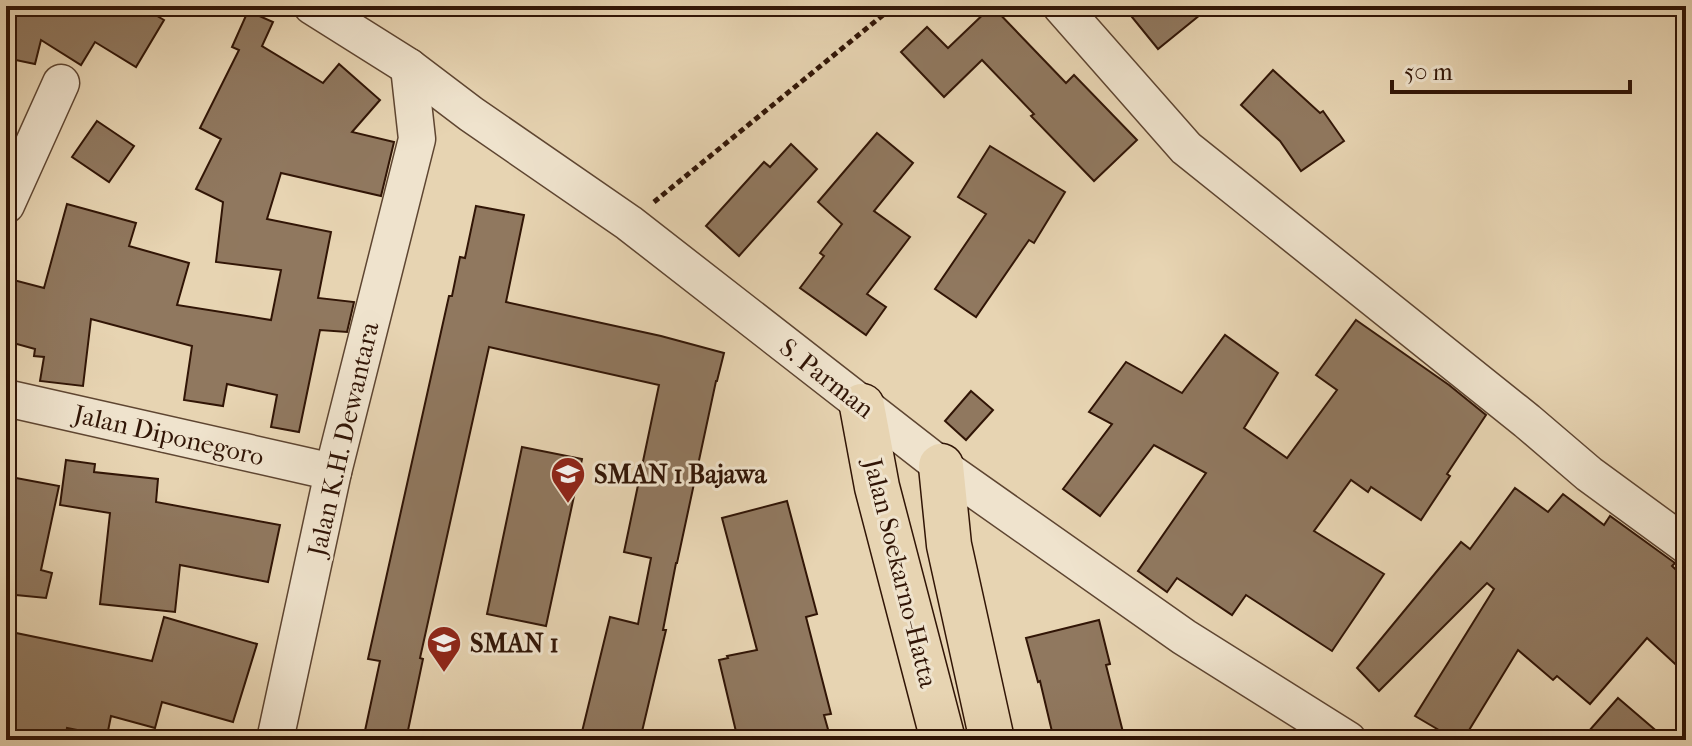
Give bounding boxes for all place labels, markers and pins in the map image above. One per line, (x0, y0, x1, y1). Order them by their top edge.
school or university icon: SMAN 1 Bajawa (549, 455, 587, 505)
place label: SMAN 1 Bajawa (594, 459, 767, 490)
school or university icon: SMAN 1 (425, 624, 463, 674)
place label: SMAN 1 (470, 628, 559, 659)

